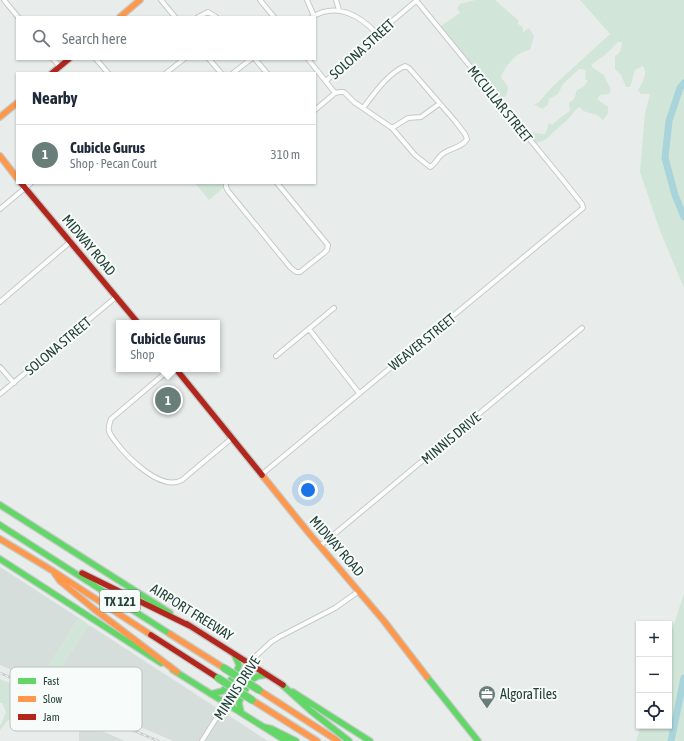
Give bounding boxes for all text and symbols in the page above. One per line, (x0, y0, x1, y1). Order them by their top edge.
search box (16, 16, 316, 60)
street label: SOLONA STREET (326, 16, 398, 82)
icon: search (30, 27, 52, 49)
text: Search here (62, 30, 127, 47)
street label: MCCULLAR STREET (464, 63, 536, 145)
text: Nearby (32, 88, 78, 108)
text: Cubicle Gurus (70, 139, 145, 156)
text: 1 (42, 147, 48, 162)
text: 310 m (271, 147, 300, 162)
text: Shop · Pecan Court (70, 156, 157, 171)
street label: MIDWAY ROAD (59, 211, 119, 279)
street label: WEAVER STREET (385, 310, 459, 374)
street label: SOLONA STREET (22, 314, 94, 378)
popup (116, 320, 220, 372)
text: Cubicle Gurus (131, 330, 205, 347)
text: Shop (131, 347, 155, 362)
pin: 1 (155, 385, 181, 415)
street label: MINNIS DRIVE (418, 409, 484, 467)
your location (298, 480, 318, 500)
street label: MIDWAY ROAD (306, 513, 368, 580)
street label: AIRPORT FREEWAY (148, 580, 237, 644)
road number: TX 121 (100, 590, 140, 612)
map controls (636, 621, 672, 729)
button: + (636, 621, 672, 657)
street label: MINNIS DRIVE (211, 653, 263, 723)
button: − (636, 657, 672, 693)
legend (10, 667, 142, 731)
text: Fast (43, 675, 59, 687)
office icon: AlgoraTiles (477, 684, 497, 709)
place label: AlgoraTiles (500, 686, 557, 702)
text: Slow (43, 693, 62, 705)
button: locate (636, 693, 672, 729)
text: Jam (43, 711, 60, 723)

